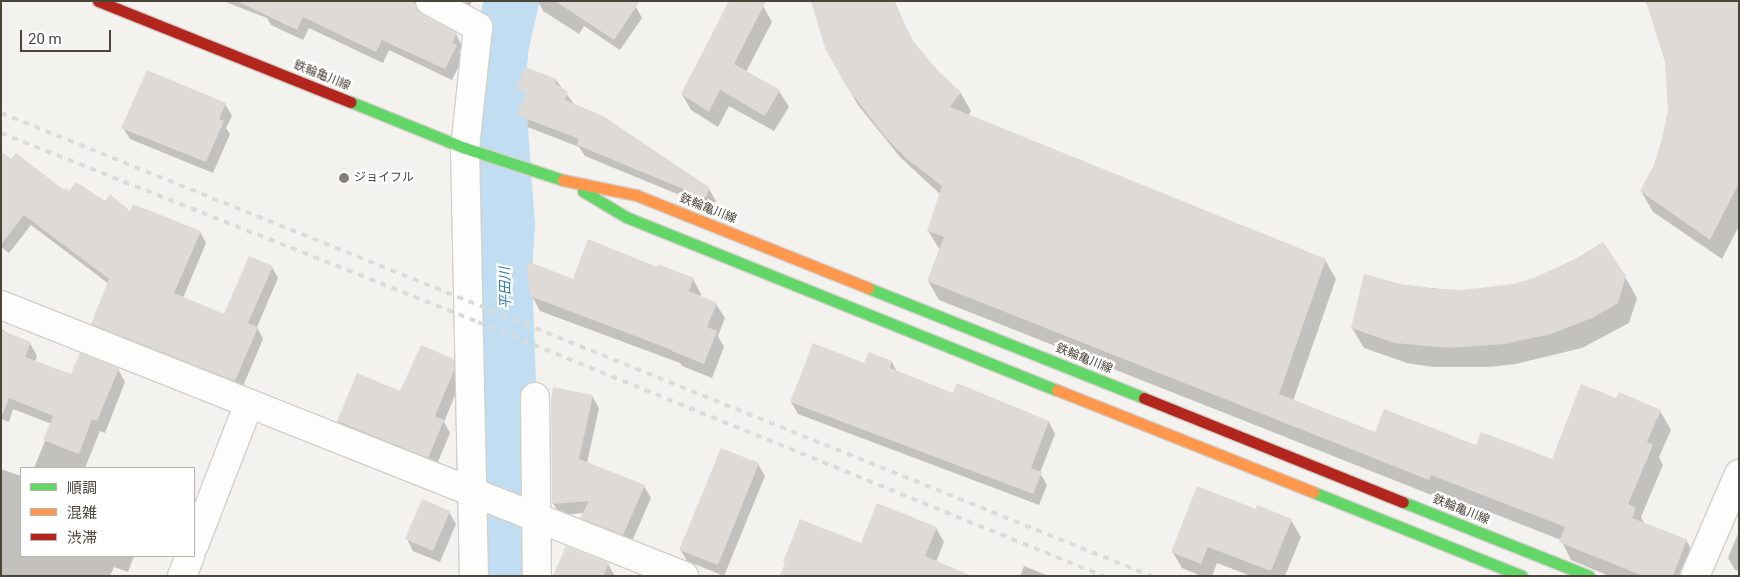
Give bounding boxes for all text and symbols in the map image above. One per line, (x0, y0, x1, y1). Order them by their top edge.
scale bar (22, 20, 114, 52)
text: 20 m (28, 30, 62, 48)
street label: 鉄輪亀川線 (291, 58, 353, 94)
place label: ジョイフル (354, 171, 414, 185)
marker: ジョイフル (338, 172, 350, 184)
street label: 鉄輪亀川線 (677, 191, 739, 227)
water label: 平田川 (496, 267, 514, 309)
street label: 鉄輪亀川線 (1053, 341, 1115, 377)
legend (20, 467, 195, 557)
text: 順調 (67, 479, 97, 497)
street label: 鉄輪亀川線 (1430, 492, 1492, 528)
text: 混雑 (67, 504, 97, 522)
text: 渋滞 (67, 529, 97, 547)

